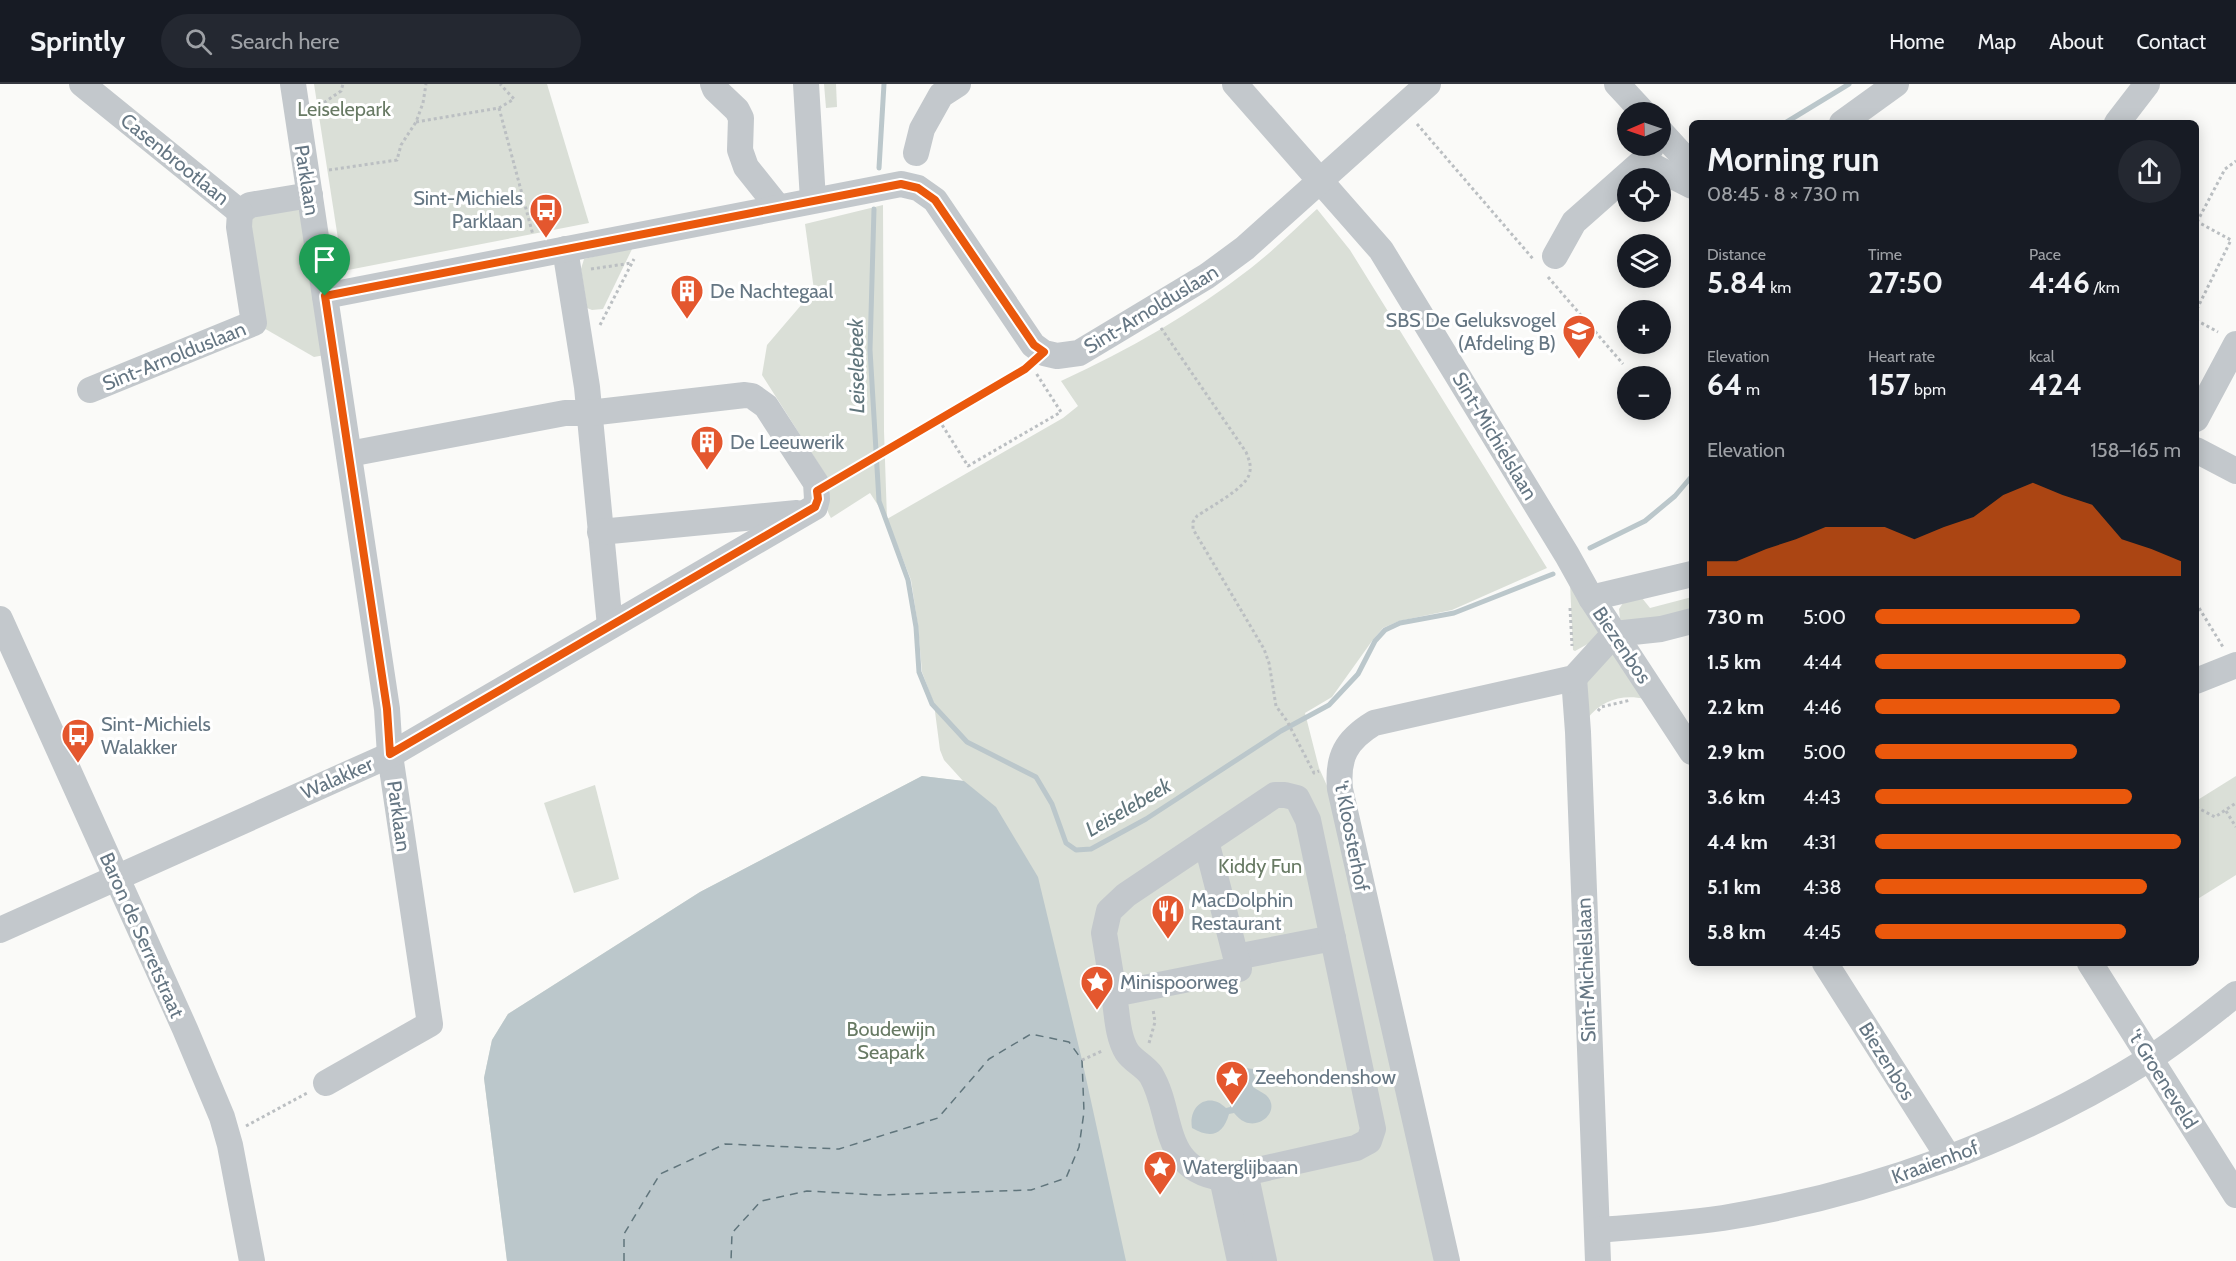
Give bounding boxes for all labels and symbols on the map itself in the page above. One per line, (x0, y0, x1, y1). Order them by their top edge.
park label: Leiselepark (297, 97, 391, 121)
north arrow (1617, 102, 1671, 156)
street label: Casenbrootlaan (116, 108, 234, 210)
street label: Parklaan (290, 143, 324, 217)
place label: Sint-Michiels Parklaan (413, 186, 523, 233)
bus stop icon: Sint-Michiels Parklaan (528, 192, 564, 239)
pin (299, 234, 350, 296)
street label: Sint-Arnolduslaan (1079, 259, 1223, 359)
building icon: De Nachtegaal (669, 273, 705, 320)
place label: De Nachtegaal (710, 279, 833, 303)
place label: SBS De Geluksvogel (Afdeling B) (1386, 308, 1556, 355)
school or university icon: SBS De Geluksvogel (Afdeling B) (1561, 313, 1597, 360)
street label: Sint-Arnolduslaan (99, 316, 249, 396)
water label: Leiselebeek (843, 317, 869, 414)
street label: Sint-Michielslaan (1447, 368, 1543, 504)
building icon: De Leeuwerik (689, 424, 725, 471)
place label: De Leeuwerik (730, 430, 844, 454)
street label: Biezenbos (1588, 602, 1656, 688)
place label: Sint-Michiels Walakker (101, 712, 211, 759)
bus stop icon: Sint-Michiels Walakker (60, 717, 96, 764)
street label: Walakker (297, 751, 377, 804)
water label: Leiselebeek (1081, 772, 1176, 842)
street label: Parklaan (382, 779, 416, 853)
street label: 't Kloosterhof (1329, 779, 1375, 894)
street label: Baron de Serretstraat (95, 849, 189, 1022)
park label: Kiddy Fun (1218, 854, 1302, 878)
place label: MacDolphin Restaurant (1191, 888, 1293, 935)
restaurant icon: MacDolphin Restaurant (1150, 893, 1186, 940)
street label: Sint-Michielslaan (1571, 897, 1601, 1043)
place icon: Minispoorweg (1079, 964, 1115, 1011)
place label: Minispoorweg (1120, 970, 1239, 994)
park label: Boudewijn Seapark (847, 1017, 935, 1064)
street label: Biezenbos (1854, 1018, 1920, 1104)
street label: 't Groeneveld (2123, 1025, 2203, 1133)
place icon: Zeehondenshow (1214, 1059, 1250, 1106)
place label: Zeehondenshow (1255, 1065, 1396, 1089)
street label: Kraaienhof (1888, 1135, 1982, 1189)
place icon: Waterglijbaan (1142, 1149, 1178, 1196)
place label: Waterglijbaan (1183, 1155, 1298, 1179)

